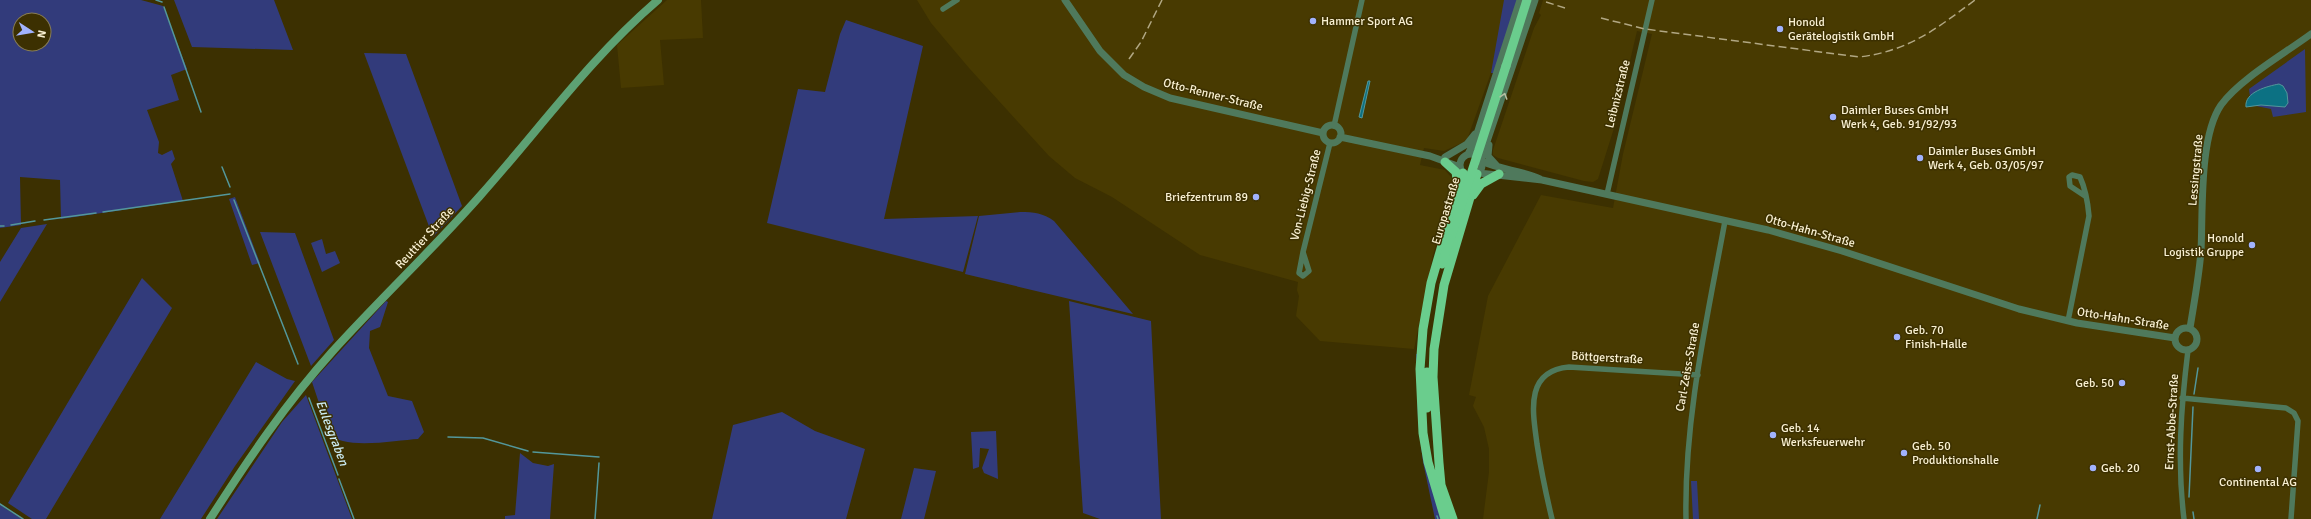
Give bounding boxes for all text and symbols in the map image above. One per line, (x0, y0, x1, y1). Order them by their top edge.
north arrow (12, 12, 52, 52)
place label: Hammer Sport AG (1321, 14, 1413, 29)
place label: Honold Gerätelogistik GmbH (1788, 15, 1894, 44)
marker: Hammer Sport AG (1308, 16, 1318, 26)
marker: Honold Gerätelogistik GmbH (1775, 24, 1785, 34)
text: N (34, 29, 48, 39)
street label: Leibnizstraße (1602, 58, 1634, 130)
street label: Otto-Renner-Straße (1162, 75, 1264, 115)
one-way arrow (1499, 93, 1508, 100)
place label: Daimler Buses GmbH Werk 4, Geb. 91/92/93 (1841, 103, 1957, 132)
marker: Daimler Buses GmbH Werk 4, Geb. 91/92/93 (1828, 112, 1838, 122)
street label: Lessingstraße (2185, 133, 2207, 207)
place label: Daimler Buses GmbH Werk 4, Geb. 03/05/97 (1928, 144, 2044, 173)
street label: Von-Liebig-Straße (1287, 148, 1325, 242)
marker: Daimler Buses GmbH Werk 4, Geb. 03/05/97 (1915, 153, 1925, 163)
street label: Europastraße (1429, 176, 1463, 246)
place label: Briefzentrum 89 (1165, 190, 1248, 205)
marker: Briefzentrum 89 (1251, 192, 1261, 202)
street label: Reuttier Straße (392, 204, 458, 272)
street label: Otto-Hahn-Straße (1763, 211, 1857, 251)
place label: Honold Logistik Gruppe (2163, 231, 2244, 260)
marker: Honold Logistik Gruppe (2247, 240, 2257, 250)
street label: Otto-Hahn-Straße (2076, 304, 2170, 334)
street label: Carl-Zeiss-Straße (1673, 321, 1703, 413)
place label: Geb. 70 Finish-Halle (1905, 323, 1967, 352)
marker: Geb. 70 Finish-Halle (1892, 332, 1902, 342)
street label: Böttgerstraße (1571, 349, 1643, 367)
street label: Ernst-Abbe-Straße (2162, 373, 2182, 471)
place label: Geb. 50 (2075, 376, 2114, 391)
marker: Geb. 50 (2117, 378, 2127, 388)
water label: Eulesgraben (312, 398, 352, 469)
place label: Geb. 14 Werksfeuerwehr (1781, 421, 1866, 450)
marker: Geb. 14 Werksfeuerwehr (1768, 430, 1778, 440)
place label: Geb. 50 Produktionshalle (1912, 439, 1999, 468)
marker: Geb. 50 Produktionshalle (1899, 448, 1909, 458)
place label: Geb. 20 (2101, 461, 2140, 476)
marker: Geb. 20 (2088, 463, 2098, 473)
marker: Continental AG (2253, 464, 2263, 474)
place label: Continental AG (2219, 475, 2297, 490)

